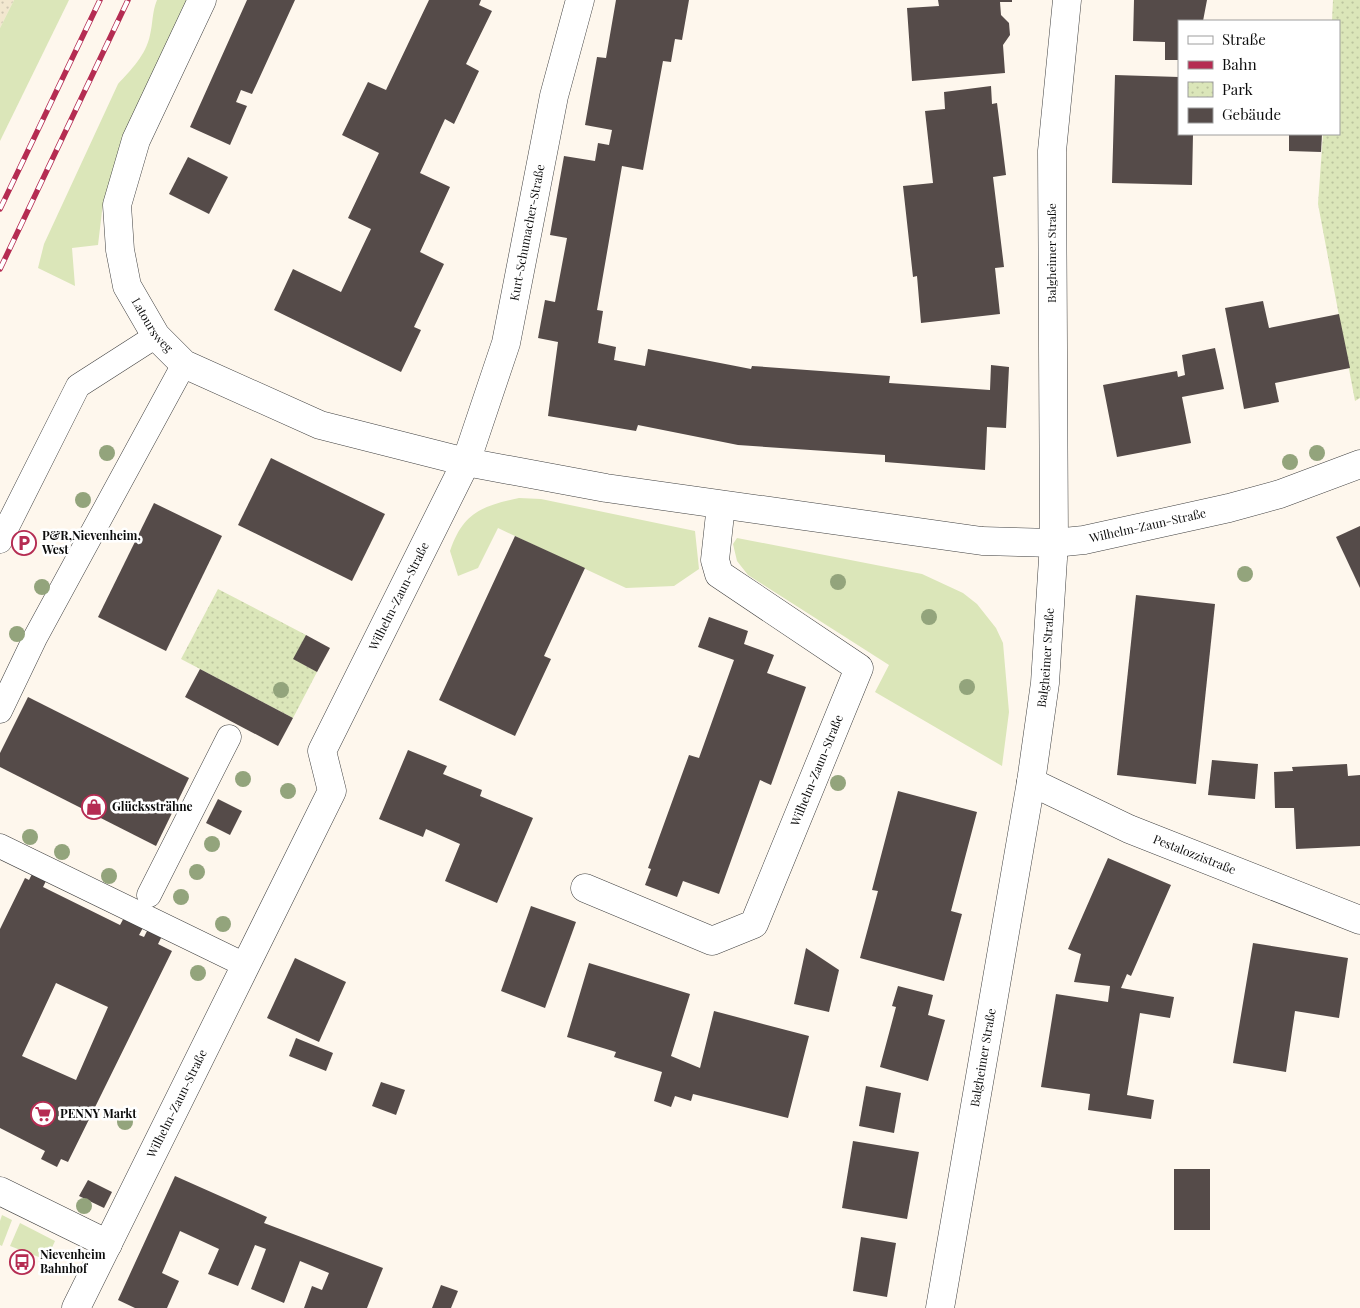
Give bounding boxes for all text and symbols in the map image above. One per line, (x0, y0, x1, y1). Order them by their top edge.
legend (1178, 20, 1340, 135)
text: Straße (1222, 29, 1266, 49)
text: Bahn (1222, 54, 1257, 74)
text: Park (1222, 79, 1254, 99)
text: Gebäude (1222, 104, 1281, 124)
street label: Kurt-Schumacher-Straße (505, 163, 548, 302)
street label: Balgheimer Straße (1043, 203, 1059, 303)
street label: Latoursweg (129, 295, 177, 356)
street label: Wilhelm-Zaun-Straße (1087, 504, 1207, 546)
place label: P&R,Nievenheim, West (41, 527, 141, 557)
parking icon: P&R,Nievenheim, West (11, 530, 37, 556)
street label: Wilhelm-Zaun-Straße (364, 539, 432, 654)
street label: Balgheimer Straße (1033, 607, 1057, 708)
street label: Wilhelm-Zaun-Straße (786, 712, 846, 829)
shop icon: Glückssträhne (81, 794, 107, 820)
place label: Glückssträhne (112, 798, 193, 814)
street label: Pestalozzistraße (1151, 830, 1238, 877)
street label: Balgheimer Straße (966, 1007, 999, 1108)
street label: Wilhelm-Zaun-Straße (142, 1046, 210, 1161)
supermarket icon: PENNY Markt (30, 1101, 56, 1127)
place label: PENNY Markt (60, 1105, 137, 1121)
place label: Nievenheim Bahnhof (40, 1246, 106, 1276)
bus stop icon: Nievenheim Bahnhof (9, 1249, 35, 1275)

